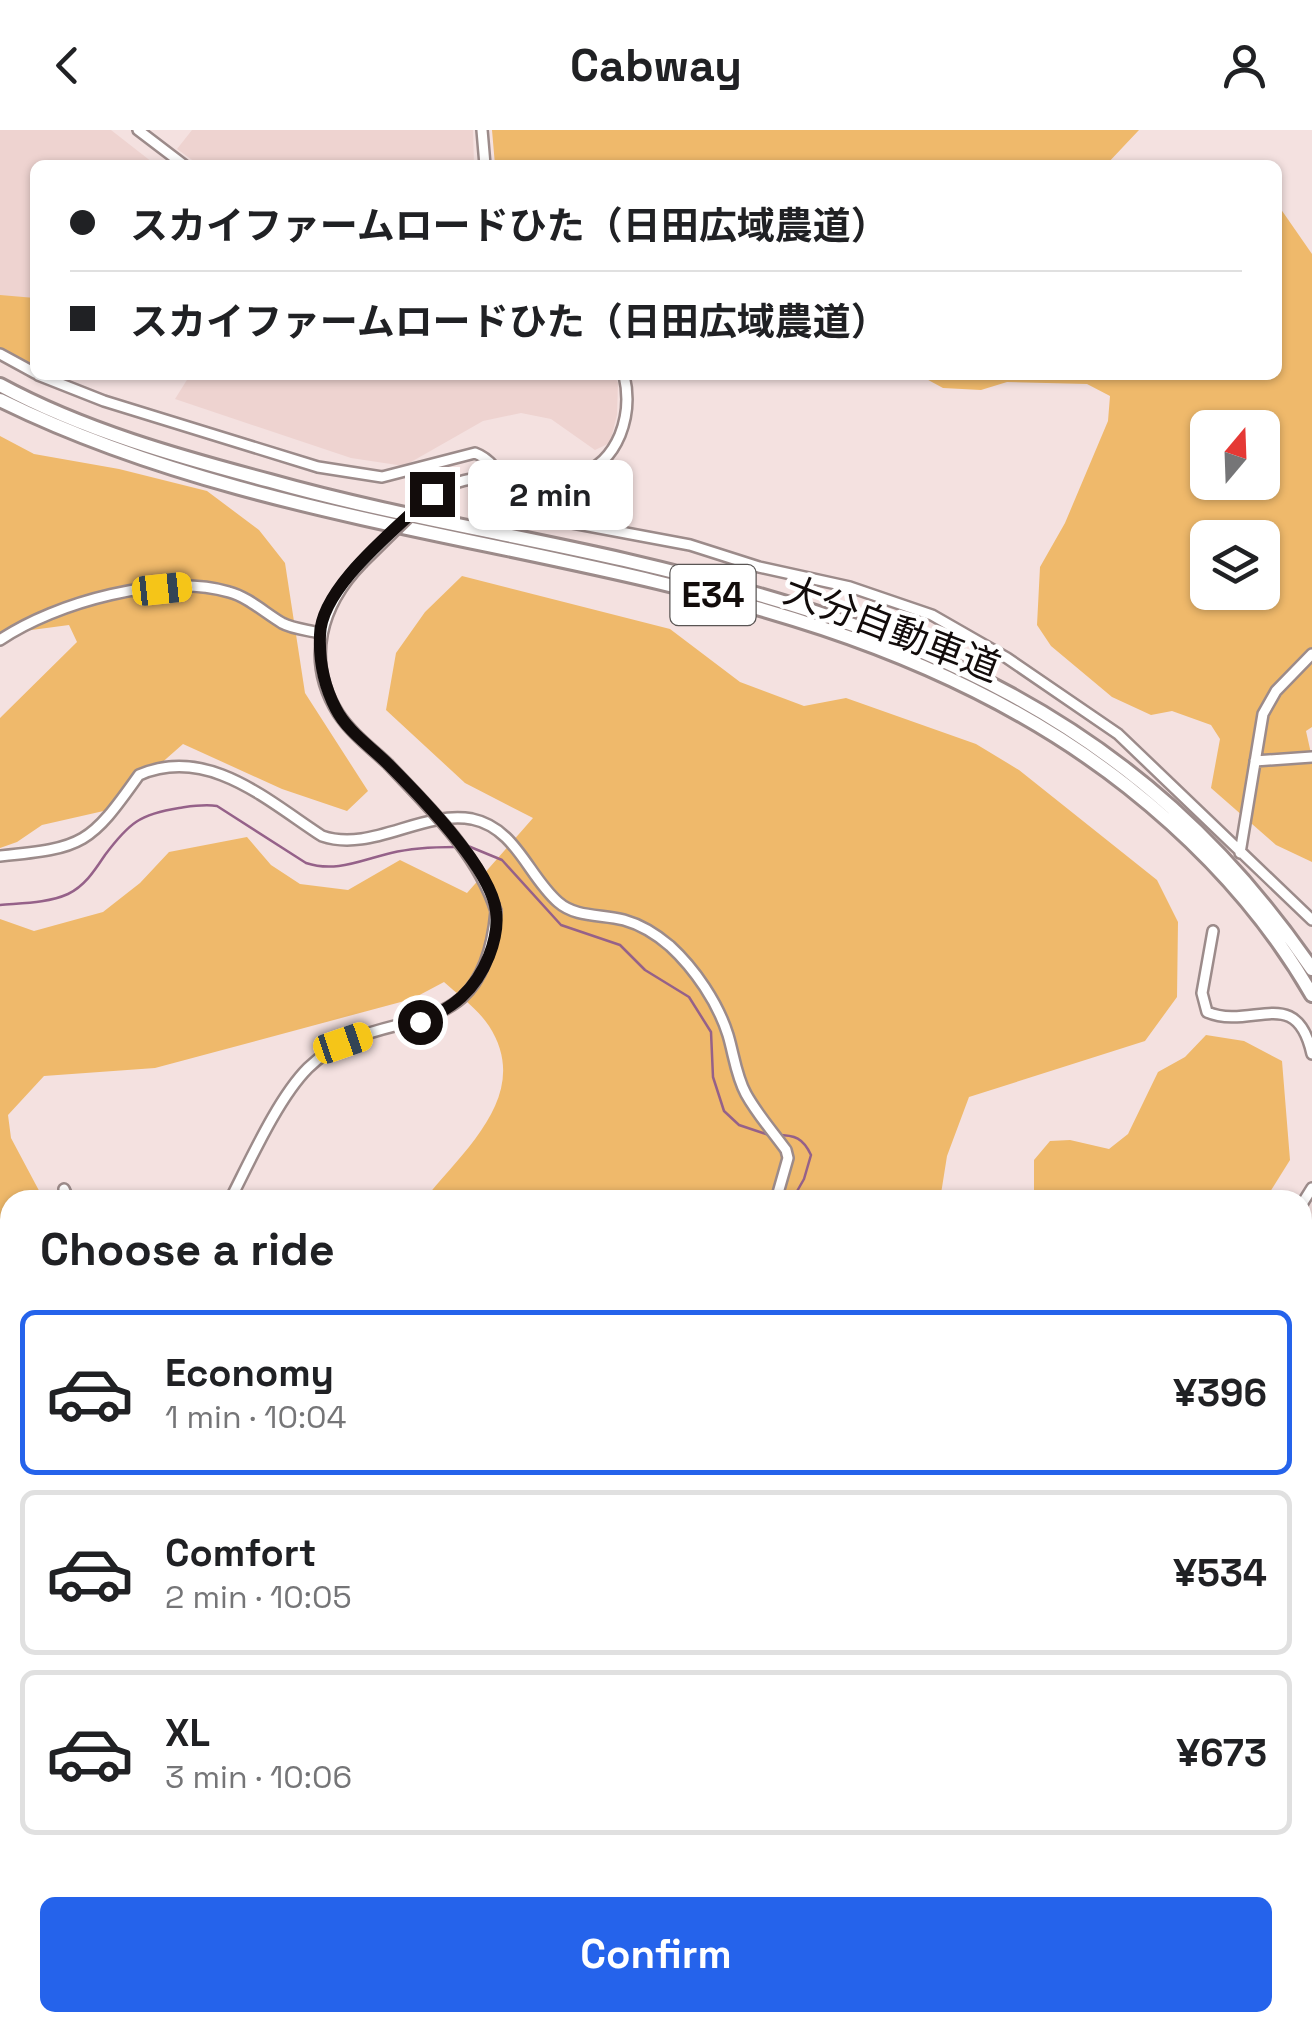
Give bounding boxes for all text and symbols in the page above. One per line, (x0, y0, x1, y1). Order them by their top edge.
text: Cabway (570, 37, 742, 94)
icon: back (40, 38, 95, 93)
icon: person (1217, 38, 1272, 93)
text: スカイファームロードひた（日田広域農道） (130, 202, 889, 250)
text: スカイファームロードひた（日田広域農道） (130, 298, 889, 346)
north arrow (1190, 410, 1280, 500)
map controls (1190, 410, 1280, 610)
callout: 2 min (467, 459, 632, 529)
route end (410, 472, 455, 517)
text: 2 min (509, 475, 592, 515)
button: layers (1190, 520, 1280, 610)
road number: E34 (670, 565, 756, 625)
street label: 大分自動車道 (777, 566, 1007, 692)
car (131, 571, 193, 607)
route start (398, 1000, 443, 1045)
car (310, 1019, 376, 1067)
text: Choose a ride (40, 1221, 335, 1278)
icon: car (45, 1348, 135, 1438)
text: Economy (165, 1349, 334, 1397)
text: ¥396 (1173, 1369, 1267, 1417)
text: 1 min · 10:04 (165, 1397, 347, 1437)
icon: car (45, 1528, 135, 1618)
text: Comfort (165, 1529, 316, 1577)
text: ¥534 (1173, 1549, 1267, 1597)
text: 2 min · 10:05 (165, 1577, 352, 1617)
icon: car (45, 1708, 135, 1798)
text: XL (165, 1709, 210, 1757)
text: ¥673 (1176, 1729, 1267, 1777)
text: 3 min · 10:06 (165, 1757, 352, 1797)
button: Confirm (40, 1897, 1272, 2012)

